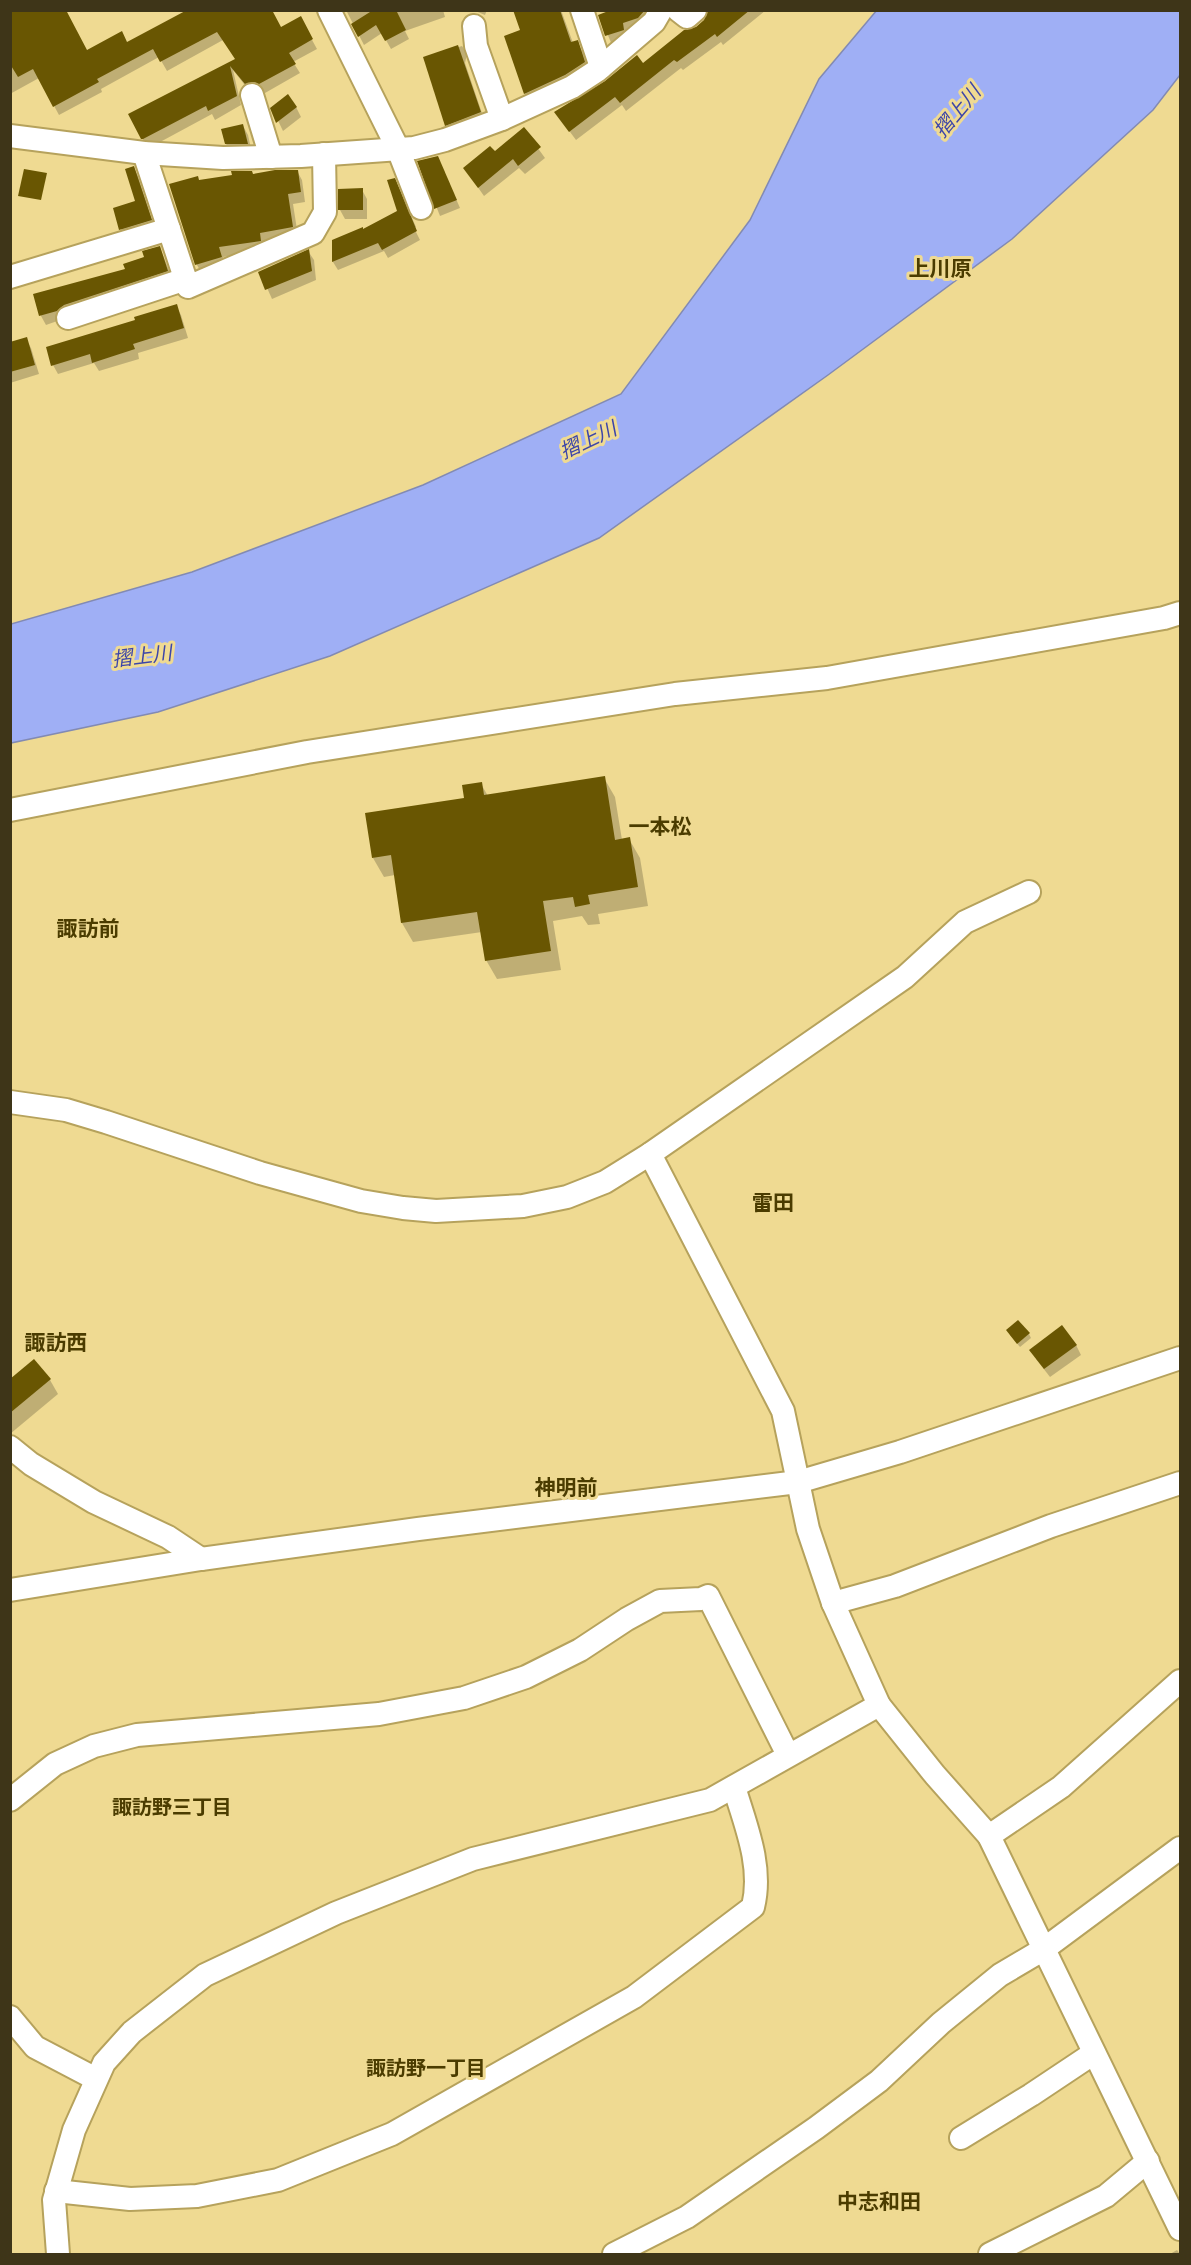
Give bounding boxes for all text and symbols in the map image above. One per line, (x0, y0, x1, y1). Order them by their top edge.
water label: 摺上川 (927, 77, 988, 142)
district label: 上川原 (909, 254, 972, 282)
water label: 摺上川 (555, 414, 622, 464)
water label: 摺上川 (111, 638, 175, 673)
district label: 一本松 (629, 812, 692, 840)
district label: 諏訪前 (57, 914, 120, 942)
district label: 雷田 (752, 1188, 794, 1216)
district label: 諏訪西 (25, 1328, 88, 1356)
district label: 神明前 (535, 1473, 598, 1501)
district label: 諏訪野三丁目 (112, 1793, 232, 1820)
district label: 諏訪野一丁目 (366, 2054, 486, 2081)
district label: 中志和田 (837, 2187, 921, 2215)

